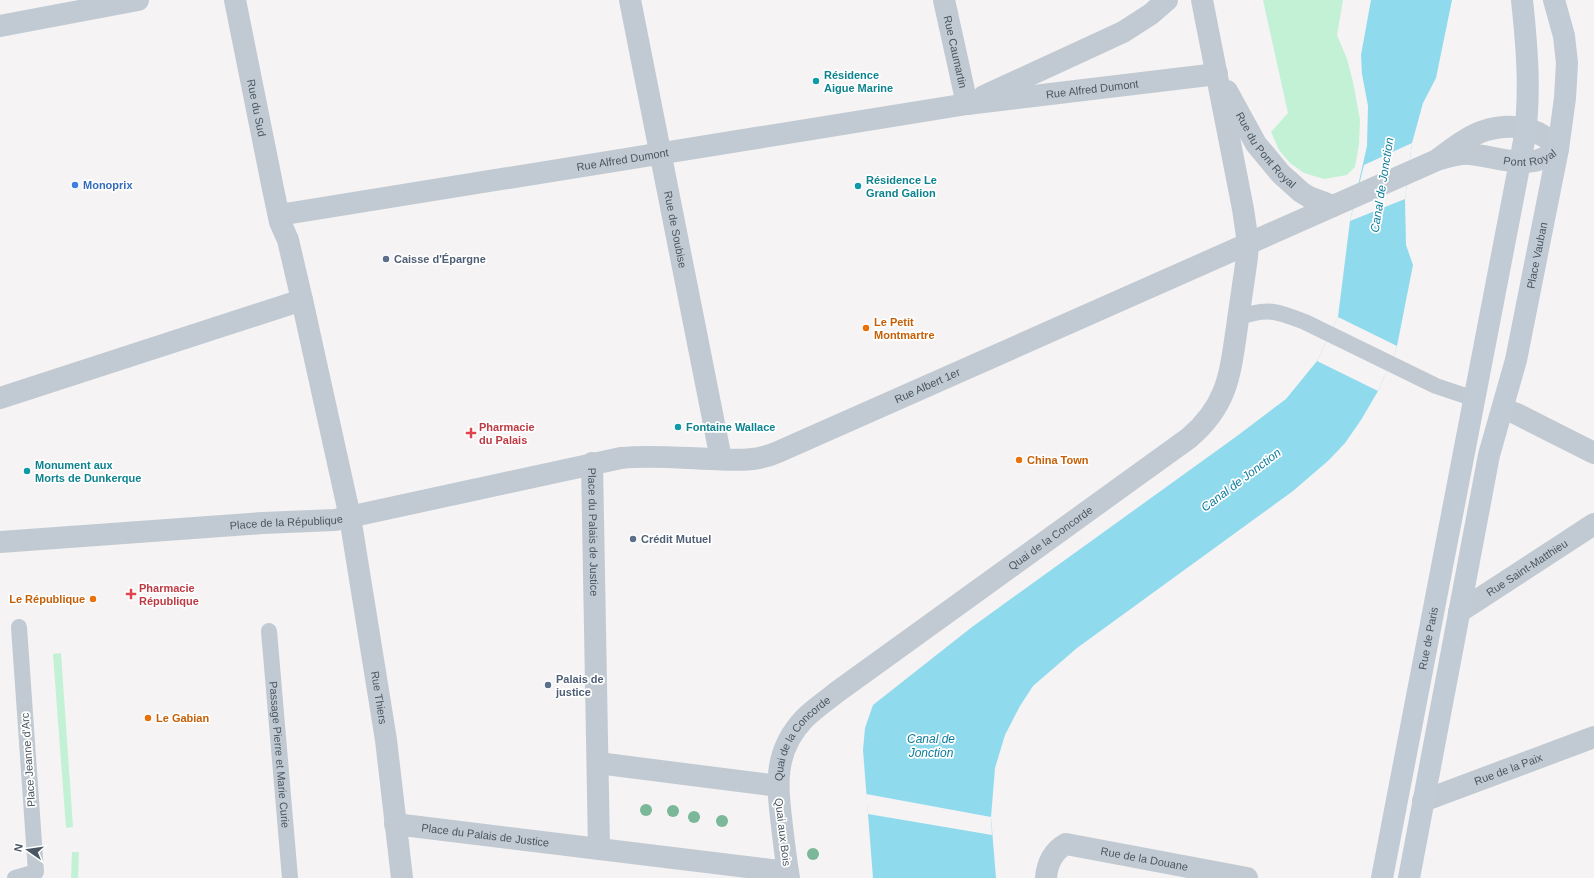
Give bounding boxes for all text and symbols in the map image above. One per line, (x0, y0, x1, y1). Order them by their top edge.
street label: Rue Caumartin (942, 14, 969, 89)
place label: Résidence Aigue Marine (824, 69, 893, 94)
marker: Résidence Aigue Marine (811, 76, 821, 86)
street label: Rue Alfred Dumont (1045, 77, 1139, 100)
street label: Rue du Sud (245, 78, 268, 138)
street label: Rue du Pont Royal (1234, 110, 1298, 190)
water label: Canal de Jonction (1368, 136, 1396, 234)
street label: Rue Alfred Dumont (576, 146, 669, 173)
street label: Pont Royal (1503, 147, 1559, 168)
place label: Résidence Le Grand Galion (866, 174, 937, 199)
place label: Monoprix (83, 179, 133, 191)
marker: Monoprix (70, 180, 80, 190)
marker: Résidence Le Grand Galion (853, 181, 863, 191)
street label: Rue de Soubise (662, 190, 689, 269)
street label: Place Vauban (1524, 221, 1549, 290)
place label: Caisse d'Épargne (394, 253, 486, 265)
marker: Caisse d'Épargne (381, 254, 391, 264)
place label: Le Petit Montmartre (874, 316, 935, 341)
marker: Le Petit Montmartre (861, 323, 871, 333)
street label: Rue Albert 1er (893, 366, 962, 405)
place label: Pharmacie du Palais (479, 421, 535, 446)
place label: Fontaine Wallace (686, 421, 775, 433)
marker: Fontaine Wallace (673, 422, 683, 432)
marker: Pharmacie du Palais (466, 428, 476, 438)
water label: Canal de Jonction (1198, 445, 1284, 515)
place label: China Town (1027, 454, 1089, 466)
marker: China Town (1014, 455, 1024, 465)
place label: Monument aux Morts de Dunkerque (35, 459, 141, 484)
marker: Monument aux Morts de Dunkerque (22, 466, 32, 476)
street label: Place du Palais de Justice (586, 468, 600, 596)
street label: Quai de la Concorde (1006, 504, 1095, 572)
street label: Place de la République (229, 512, 344, 531)
place label: Crédit Mutuel (641, 533, 711, 545)
marker: Crédit Mutuel (628, 534, 638, 544)
street label: Rue Saint-Matthieu (1484, 537, 1570, 599)
place label: Pharmacie République (139, 582, 199, 607)
marker: Pharmacie République (126, 589, 136, 599)
place label: Le République (9, 593, 85, 605)
marker: Le République (88, 594, 98, 604)
street label: Rue de Paris (1416, 606, 1440, 671)
street label: Rue Thiers (369, 670, 389, 726)
place label: Palais de justice (555, 673, 604, 698)
marker: Palais de justice (543, 680, 553, 690)
street label: Passage Pierre et Marie Curie (267, 681, 292, 829)
street label: Quai de la Concorde (773, 694, 832, 781)
street label: Place Jeanne d'Arc (19, 712, 37, 808)
place label: Le Gabian (156, 712, 209, 724)
marker: Le Gabian (143, 713, 153, 723)
water label: Canal de Jonction (907, 732, 955, 760)
street label: Rue de la Paix (1473, 751, 1544, 787)
street label: Quai aux Bois (773, 797, 793, 867)
street label: Place du Palais de Justice (421, 821, 550, 849)
north arrow (8, 830, 48, 870)
text: N (12, 842, 25, 853)
street label: Rue de la Douane (1100, 845, 1189, 873)

